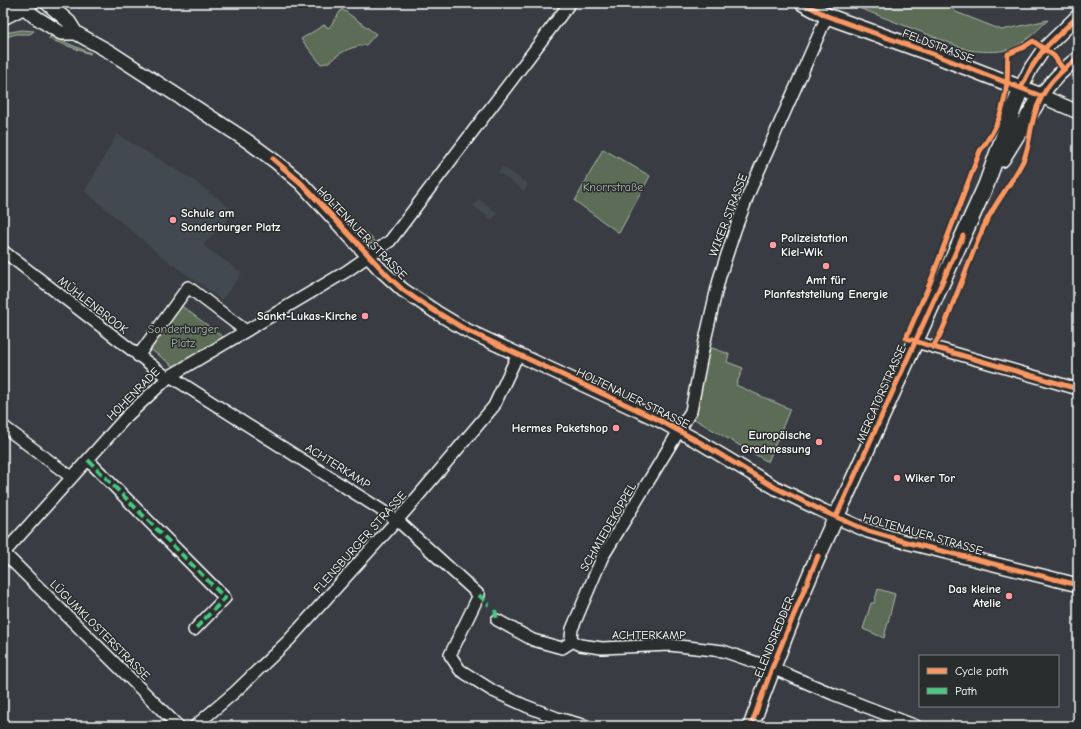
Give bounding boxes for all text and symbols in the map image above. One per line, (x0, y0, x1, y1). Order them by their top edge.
street label: FELDSTRASSE (900, 26, 976, 66)
street label: WIKER STRASSE (706, 172, 750, 258)
park label: Knorrstraße (583, 180, 643, 194)
street label: HOLTENAUER STRASSE (314, 184, 410, 282)
place label: Schule am Sonderburger Platz (181, 206, 281, 234)
marker: Schule am Sonderburger Platz (168, 215, 178, 225)
place label: Polizeistation Kiel-Wik (781, 231, 848, 259)
marker: Polizeistation Kiel-Wik (768, 240, 778, 250)
marker: Amt für Planfeststellung Energie (821, 261, 831, 271)
street label: MÜHLENBROOK (55, 273, 131, 337)
place label: Amt für Planfeststellung Energie (764, 273, 888, 301)
place label: Sankt-Lukas-Kirche (257, 309, 357, 323)
marker: Sankt-Lukas-Kirche (360, 311, 370, 321)
park label: Sonderburger Platz (148, 322, 219, 350)
street label: MERCATORSTRASSE (853, 343, 909, 445)
street label: HOHENRADE (104, 365, 162, 423)
street label: HOLTENAUER STRASSE (574, 365, 692, 431)
place label: Hermes Paketshop (512, 421, 608, 435)
marker: Hermes Paketshop (611, 423, 621, 433)
place label: Europäische Gradmessung (741, 428, 811, 456)
marker: Europäische Gradmessung (814, 437, 824, 447)
street label: ACHTERKAMP (303, 440, 373, 492)
place label: Wiker Tor (905, 471, 955, 485)
marker: Wiker Tor (892, 473, 902, 483)
street label: SCHMIEDEKOPPEL (577, 480, 639, 574)
street label: FLENSBURGER STRASSE (311, 488, 409, 596)
street label: HOLTENAUER STRASSE (862, 510, 984, 558)
street label: LÜGUMKLOSTERSTRASSE (47, 577, 153, 683)
place label: Das kleine Atelie (948, 582, 1001, 610)
marker: Das kleine Atelie (1004, 591, 1014, 601)
street label: ELENDSREDDER (751, 594, 797, 680)
street label: ACHTERKAMP (612, 628, 686, 642)
legend (919, 655, 1059, 707)
text: Cycle path (955, 664, 1008, 678)
text: Path (955, 684, 977, 698)

